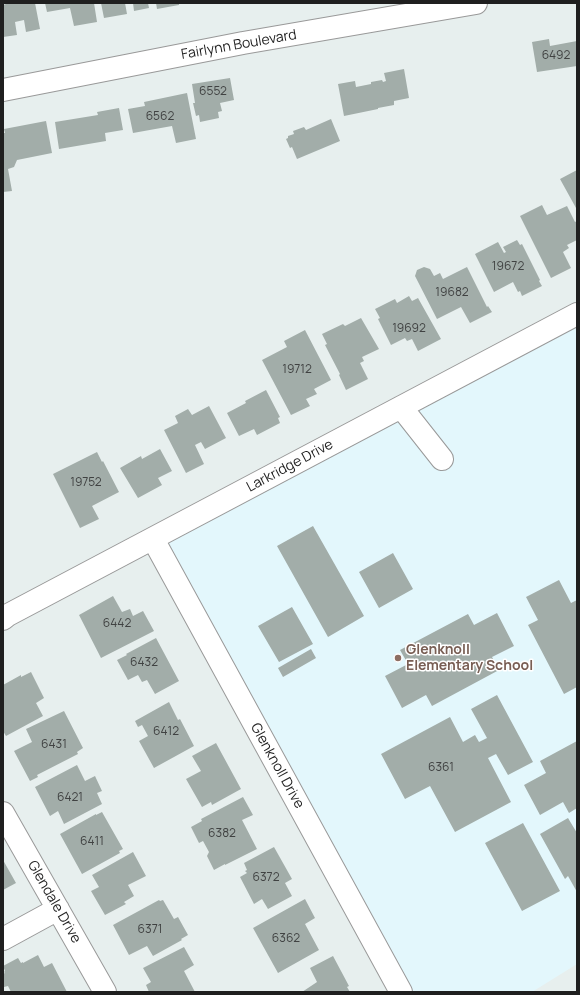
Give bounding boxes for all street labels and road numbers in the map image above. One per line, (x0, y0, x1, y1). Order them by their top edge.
street label: Fairlynn Boulevard (180, 27, 298, 63)
street label: Larkridge Drive (244, 436, 336, 496)
street label: Glenknoll Drive (247, 720, 307, 812)
street label: Glendale Drive (24, 858, 84, 946)

